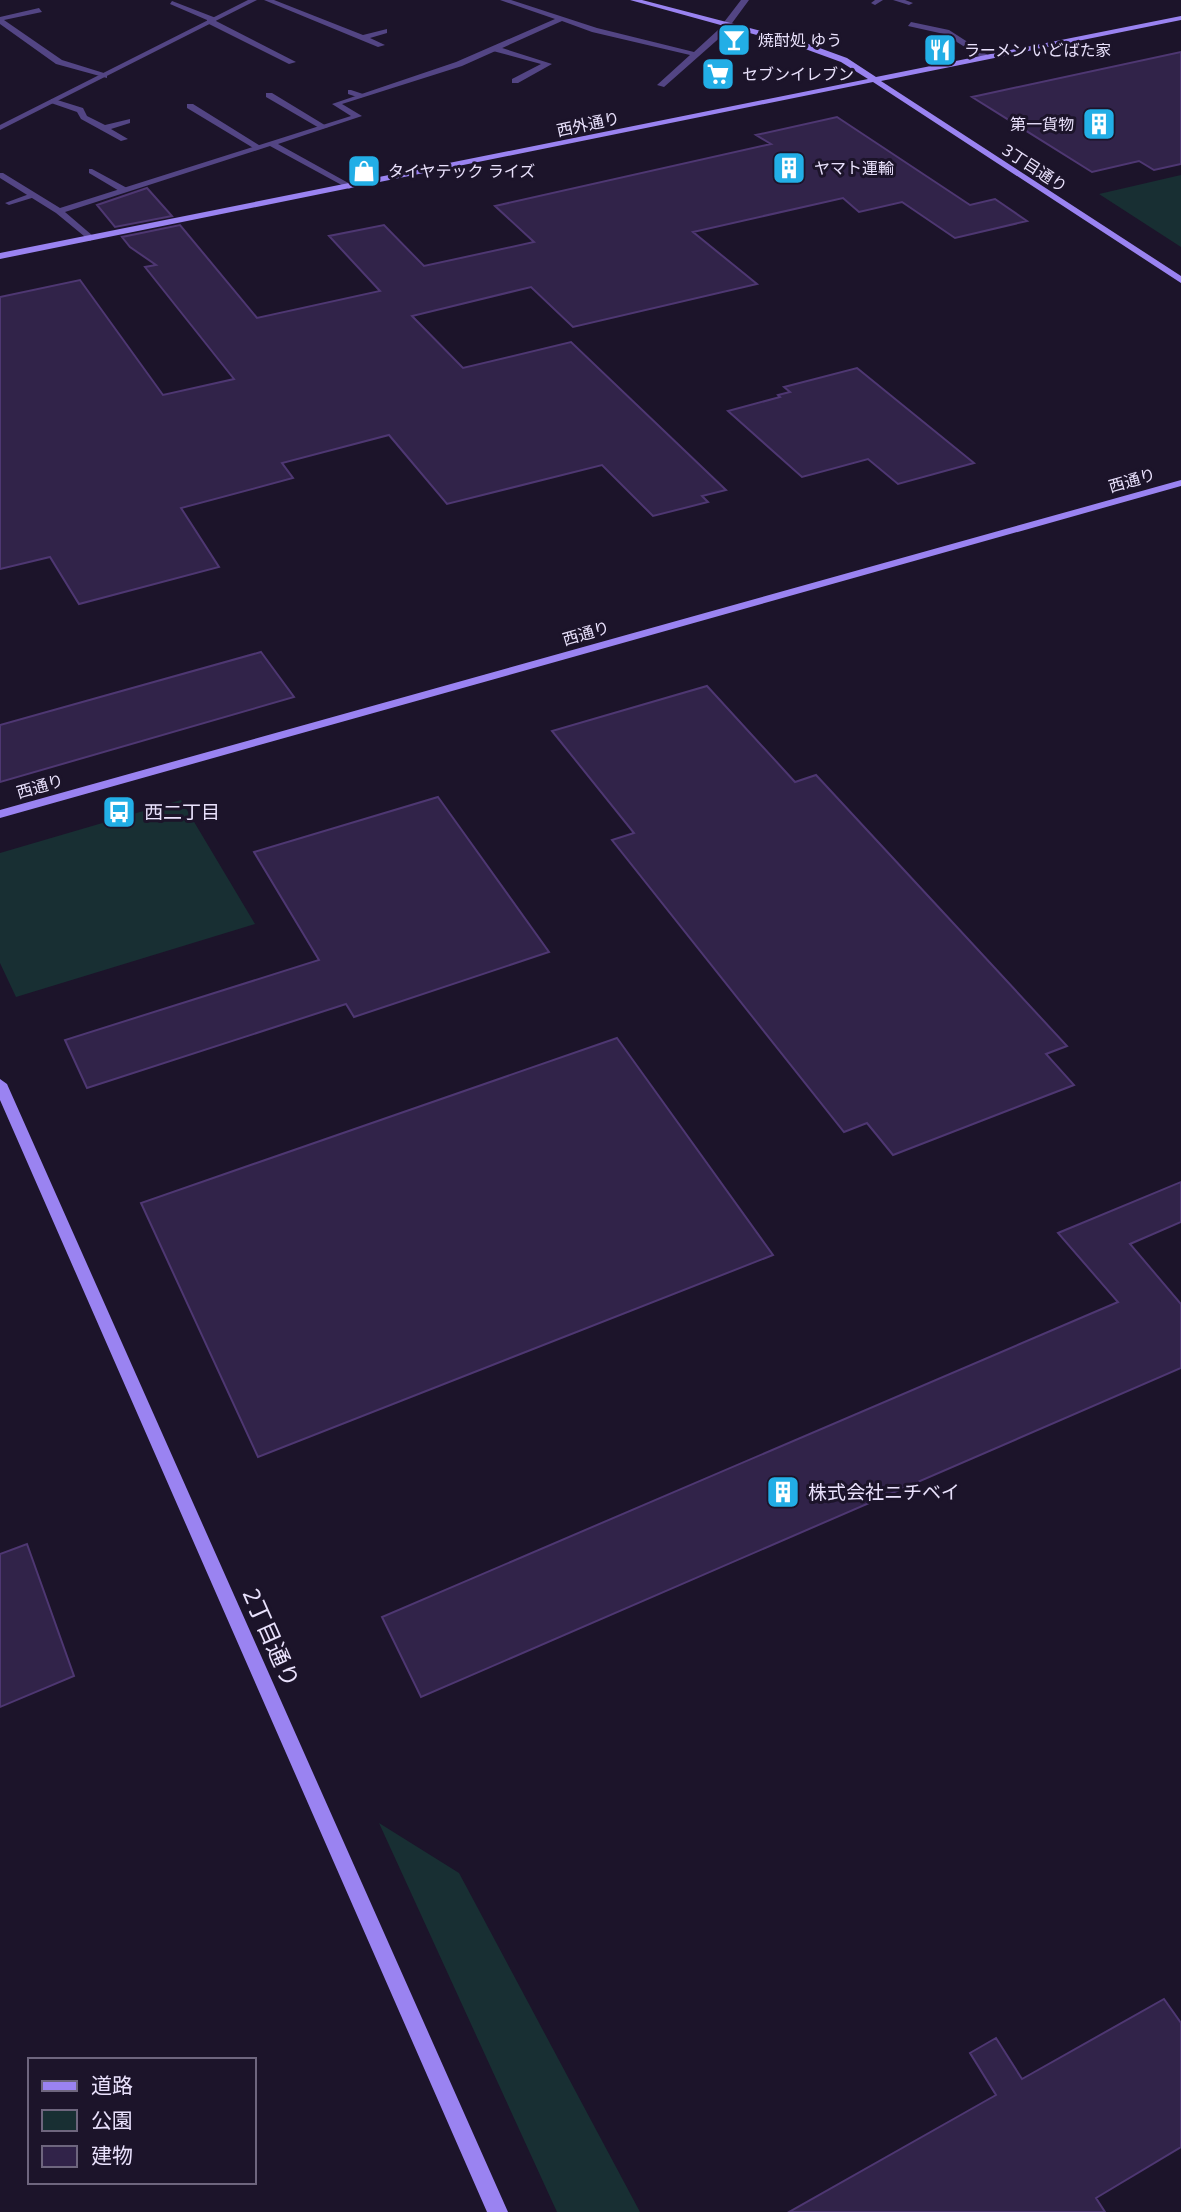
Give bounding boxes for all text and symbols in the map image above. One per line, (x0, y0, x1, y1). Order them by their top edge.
bar icon: 焼酎処 ゆう (715, 21, 753, 59)
place label: 焼酎処 ゆう (758, 29, 842, 51)
restaurant icon: ラーメン いどばた家 (921, 31, 959, 69)
place label: ラーメン いどばた家 (964, 39, 1112, 61)
supermarket icon: セブンイレブン (699, 55, 737, 93)
place label: セブンイレブン (742, 63, 854, 85)
building icon: 第一貨物 (1080, 105, 1118, 143)
street label: 西外通り (554, 107, 622, 141)
place label: 第一貨物 (1010, 113, 1074, 135)
street label: 3丁目通り (998, 139, 1072, 197)
building icon: ヤマト運輸 (770, 149, 808, 187)
shop icon: タイヤテック ライズ (345, 152, 383, 190)
place label: ヤマト運輸 (814, 157, 894, 179)
place label: タイヤテック ライズ (388, 160, 535, 182)
street label: 西通り (1106, 463, 1158, 497)
street label: 西通り (560, 616, 612, 650)
street label: 西通り (14, 769, 66, 803)
bus stop icon: 西二丁目 (100, 793, 138, 831)
place label: 西二丁目 (144, 799, 220, 825)
building icon: 株式会社ニチベイ (764, 1473, 802, 1511)
place label: 株式会社ニチベイ (808, 1479, 960, 1505)
street label: 2丁目通り (236, 1583, 308, 1692)
legend (28, 2058, 256, 2184)
text: 道路 (91, 2071, 133, 2099)
text: 公園 (91, 2106, 133, 2134)
text: 建物 (91, 2141, 133, 2169)

